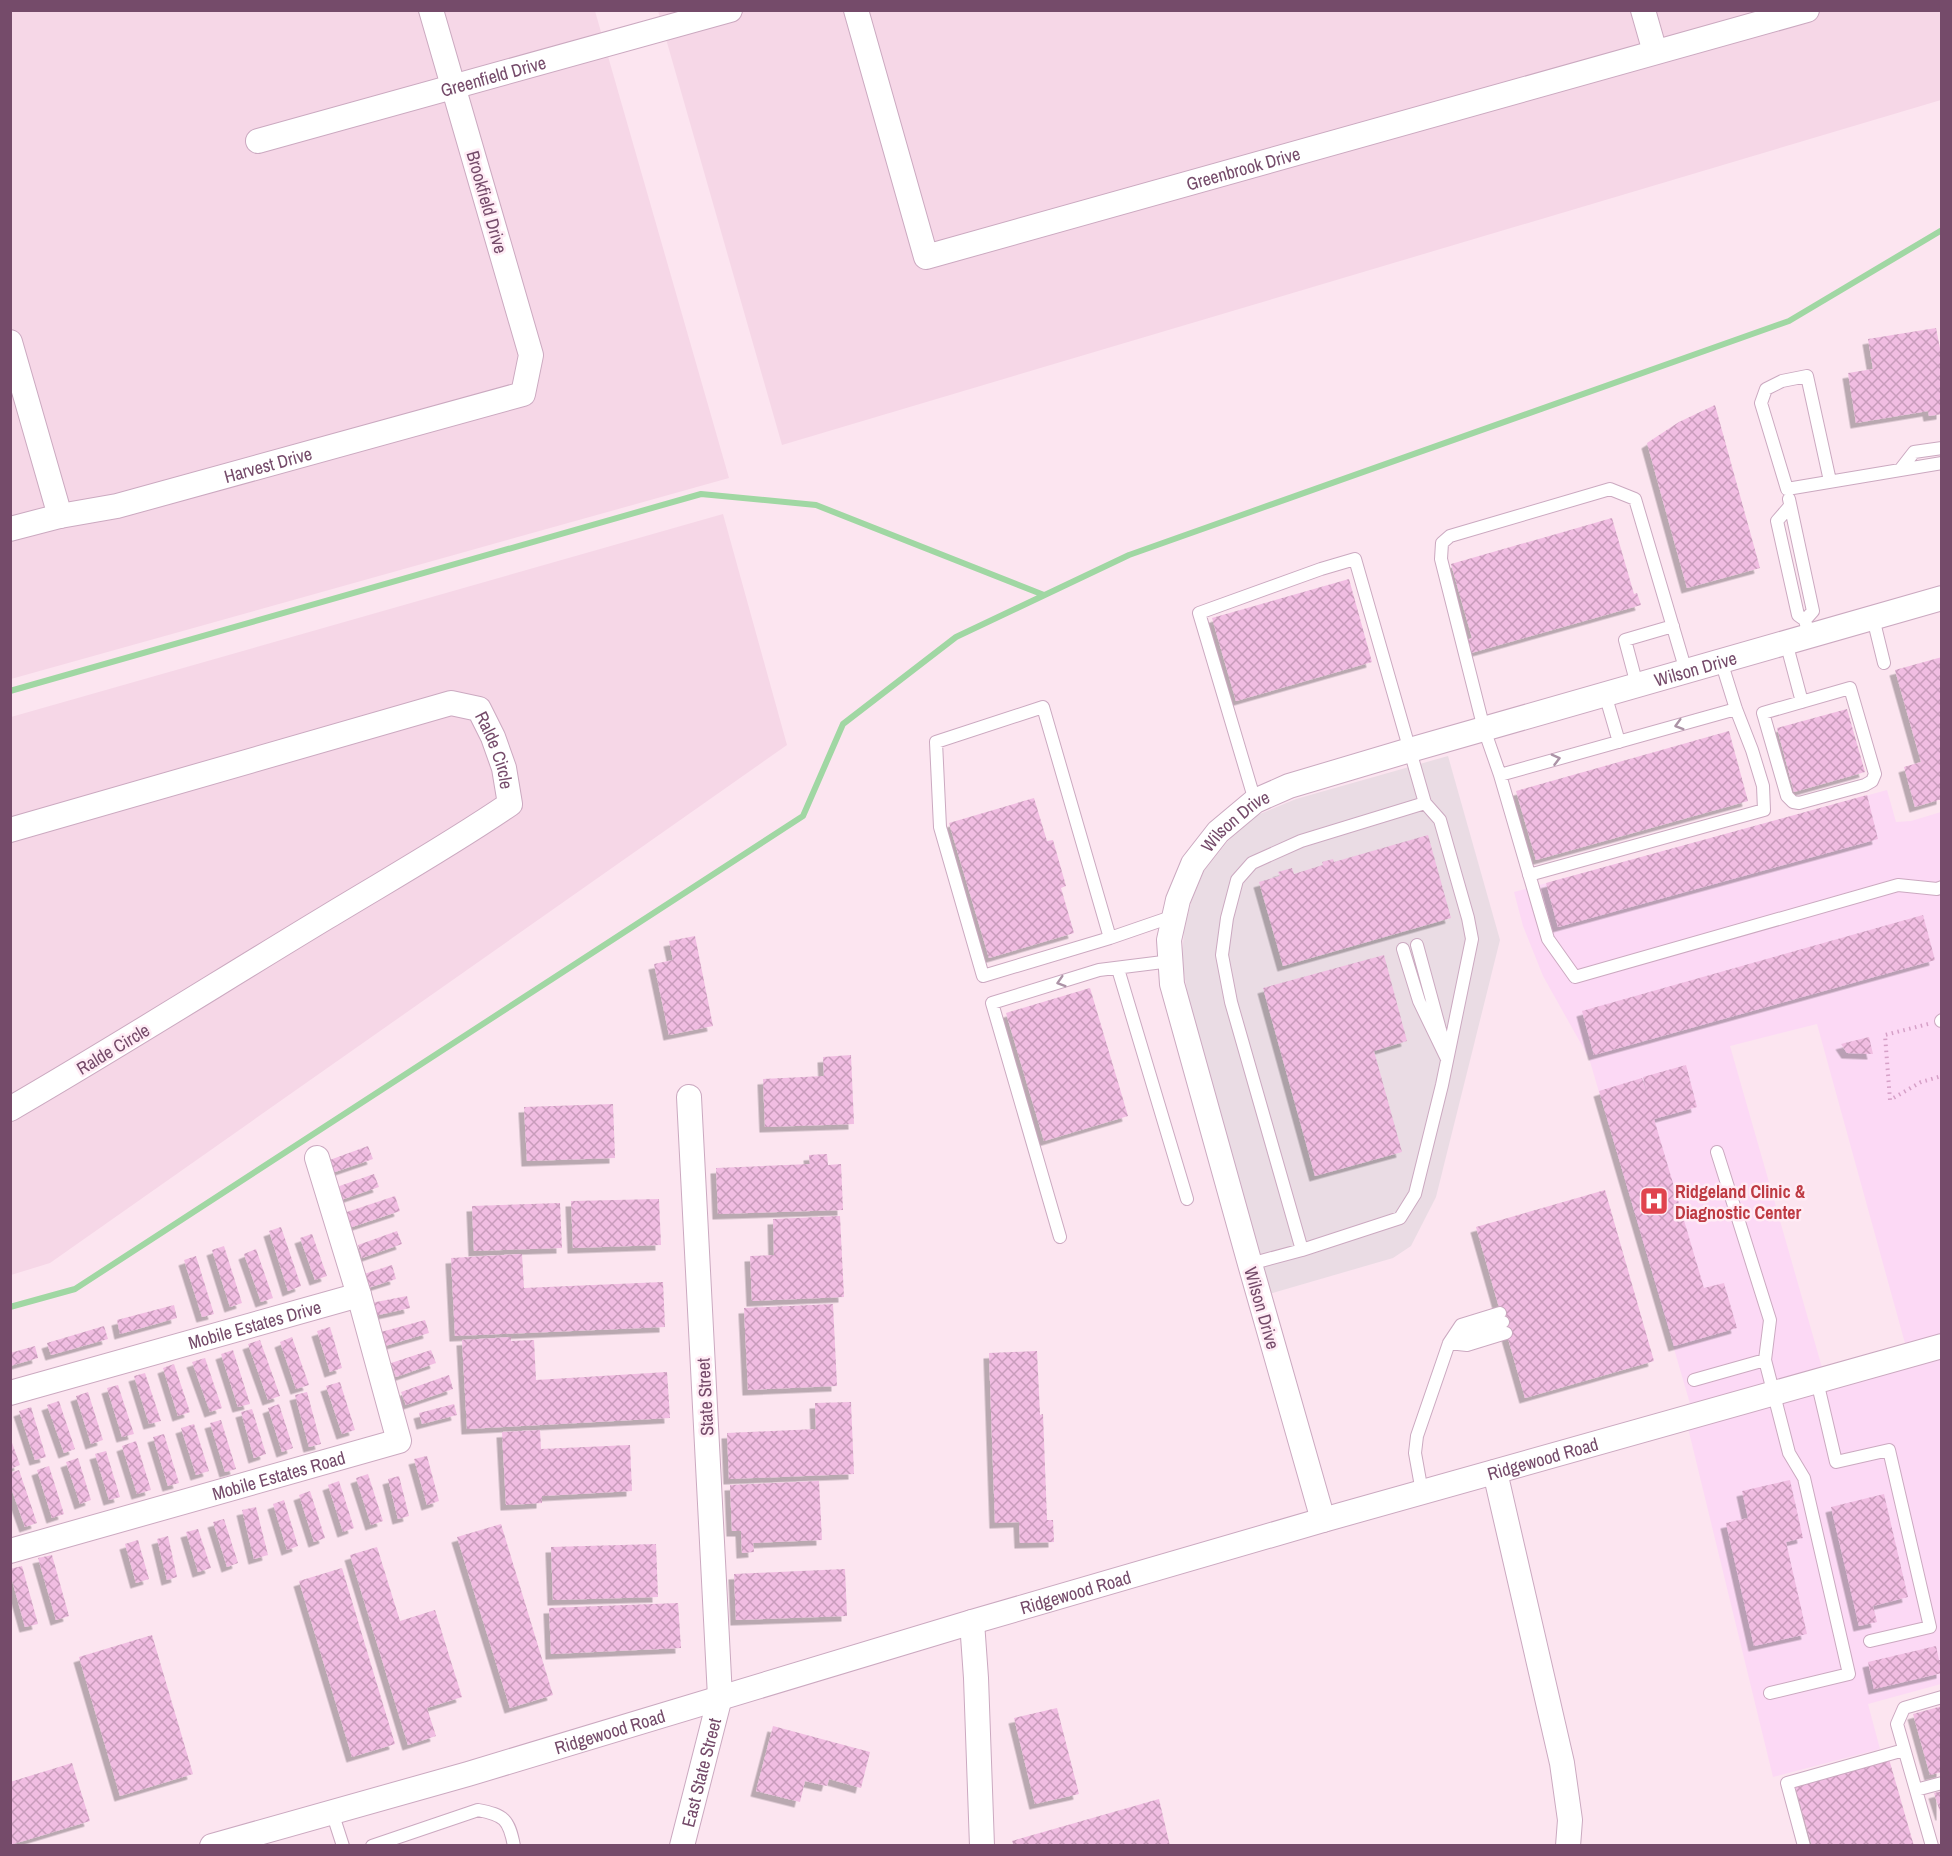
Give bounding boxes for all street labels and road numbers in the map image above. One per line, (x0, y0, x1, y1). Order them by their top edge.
street label: Greenfield Drive (438, 49, 549, 102)
street label: Greenbrook Drive (1183, 140, 1303, 196)
street label: Brookfield Drive (460, 148, 514, 256)
street label: Harvest Drive (221, 440, 315, 488)
street label: Wilson Drive (1651, 645, 1739, 692)
street label: Ralde Circle (470, 707, 520, 791)
street label: Wilson Drive (1195, 784, 1273, 857)
street label: Ralde Circle (72, 1017, 154, 1081)
street label: Wilson Drive (1238, 1264, 1286, 1352)
street label: Mobile Estates Drive (185, 1294, 324, 1355)
street label: State Street (690, 1357, 720, 1437)
street label: Ridgewood Road (1484, 1431, 1601, 1486)
street label: Mobile Estates Road (209, 1444, 348, 1506)
street label: Ridgewood Road (1017, 1564, 1134, 1620)
street label: Ridgewood Road (552, 1703, 668, 1760)
street label: East State Street (675, 1715, 727, 1830)

